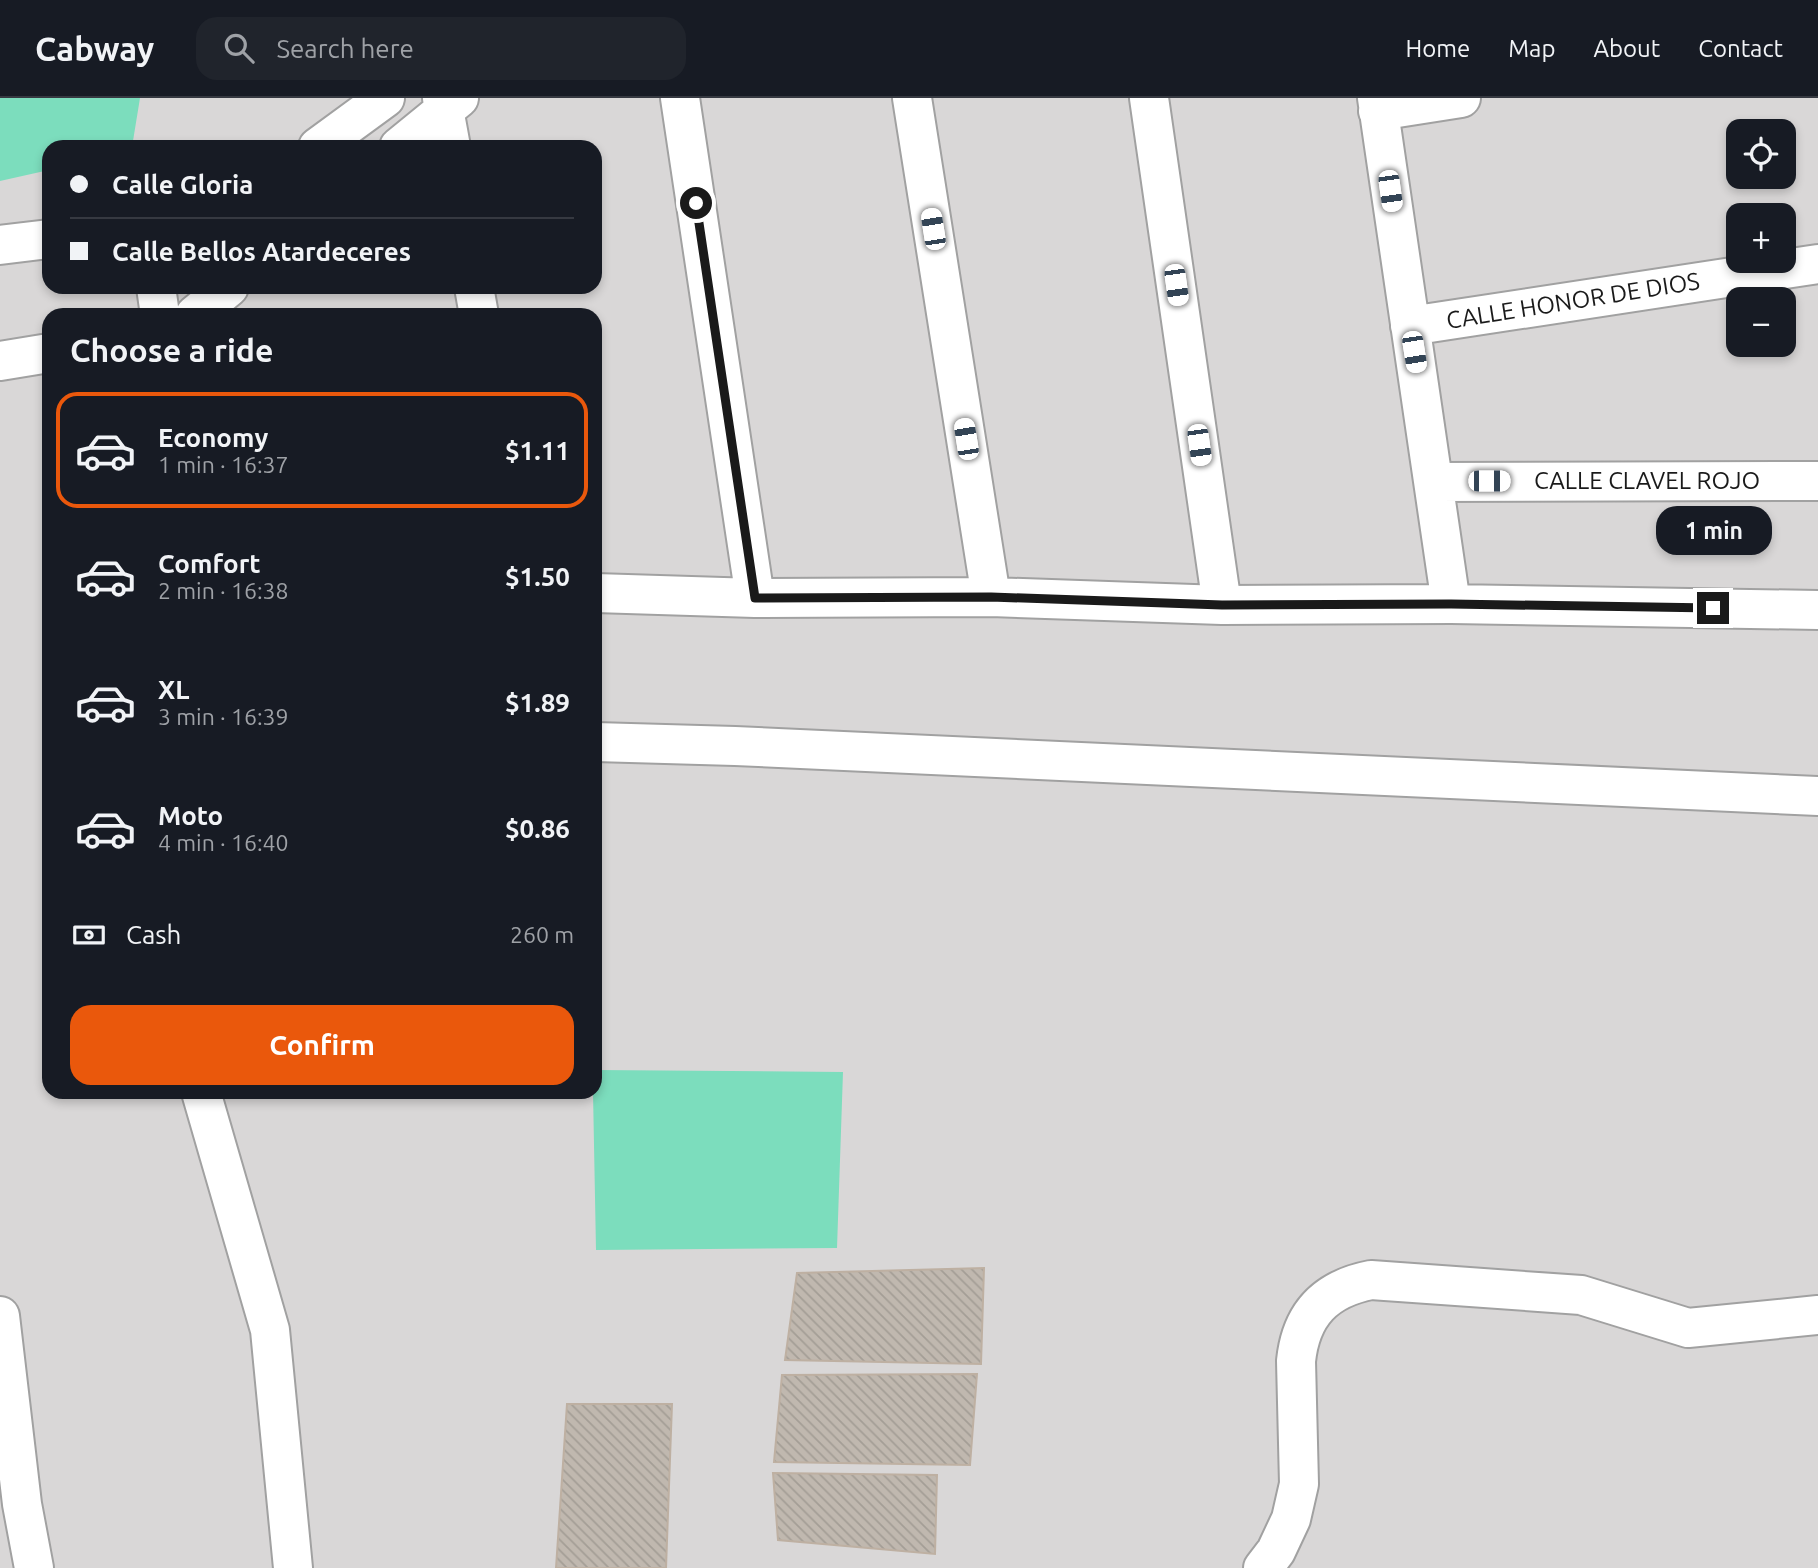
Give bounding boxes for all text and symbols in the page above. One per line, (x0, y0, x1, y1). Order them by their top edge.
search box (196, 17, 686, 80)
icon: search (220, 29, 258, 67)
text: Cabway (35, 30, 154, 67)
text: Search here (276, 34, 414, 63)
text: Home (1405, 35, 1470, 62)
text: Map (1508, 35, 1555, 62)
text: About (1593, 35, 1660, 62)
text: Contact (1698, 35, 1783, 62)
map controls (1726, 119, 1796, 357)
button: locate (1726, 119, 1796, 189)
car (1377, 169, 1404, 213)
text: Calle Gloria (112, 170, 253, 199)
route start (680, 187, 712, 219)
button: + (1726, 203, 1796, 273)
car (920, 207, 947, 251)
text: Calle Bellos Atardeceres (112, 237, 411, 266)
car (1163, 263, 1190, 307)
street label: CALLE HONOR DE DIOS (1444, 267, 1701, 334)
button: − (1726, 287, 1796, 357)
car (1401, 330, 1428, 374)
text: Choose a ride (70, 332, 273, 368)
car (953, 417, 980, 461)
icon: car (74, 419, 137, 482)
text: Economy (158, 423, 268, 452)
car (1186, 423, 1213, 467)
text: $1.11 (505, 436, 570, 465)
text: 1 min · 16:37 (158, 452, 289, 477)
street label: CALLE CLAVEL ROJO (1534, 467, 1760, 494)
car (1469, 471, 1511, 492)
callout: 1 min (1655, 506, 1771, 556)
text: 1 min (1685, 518, 1743, 543)
icon: car (74, 545, 137, 608)
text: Comfort (158, 549, 261, 578)
text: $1.50 (505, 562, 570, 591)
text: 2 min · 16:38 (158, 578, 289, 603)
route end (1697, 592, 1729, 624)
icon: car (74, 671, 137, 734)
text: XL (158, 675, 189, 704)
text: $1.89 (505, 688, 570, 717)
text: 3 min · 16:39 (158, 704, 289, 729)
icon: car (74, 797, 137, 860)
text: Moto (158, 801, 223, 830)
text: $0.86 (505, 814, 570, 843)
text: 4 min · 16:40 (158, 830, 289, 855)
icon: cash (70, 916, 108, 954)
text: Cash (126, 920, 181, 949)
text: 260 m (510, 922, 574, 947)
button: Confirm (70, 1005, 574, 1085)

